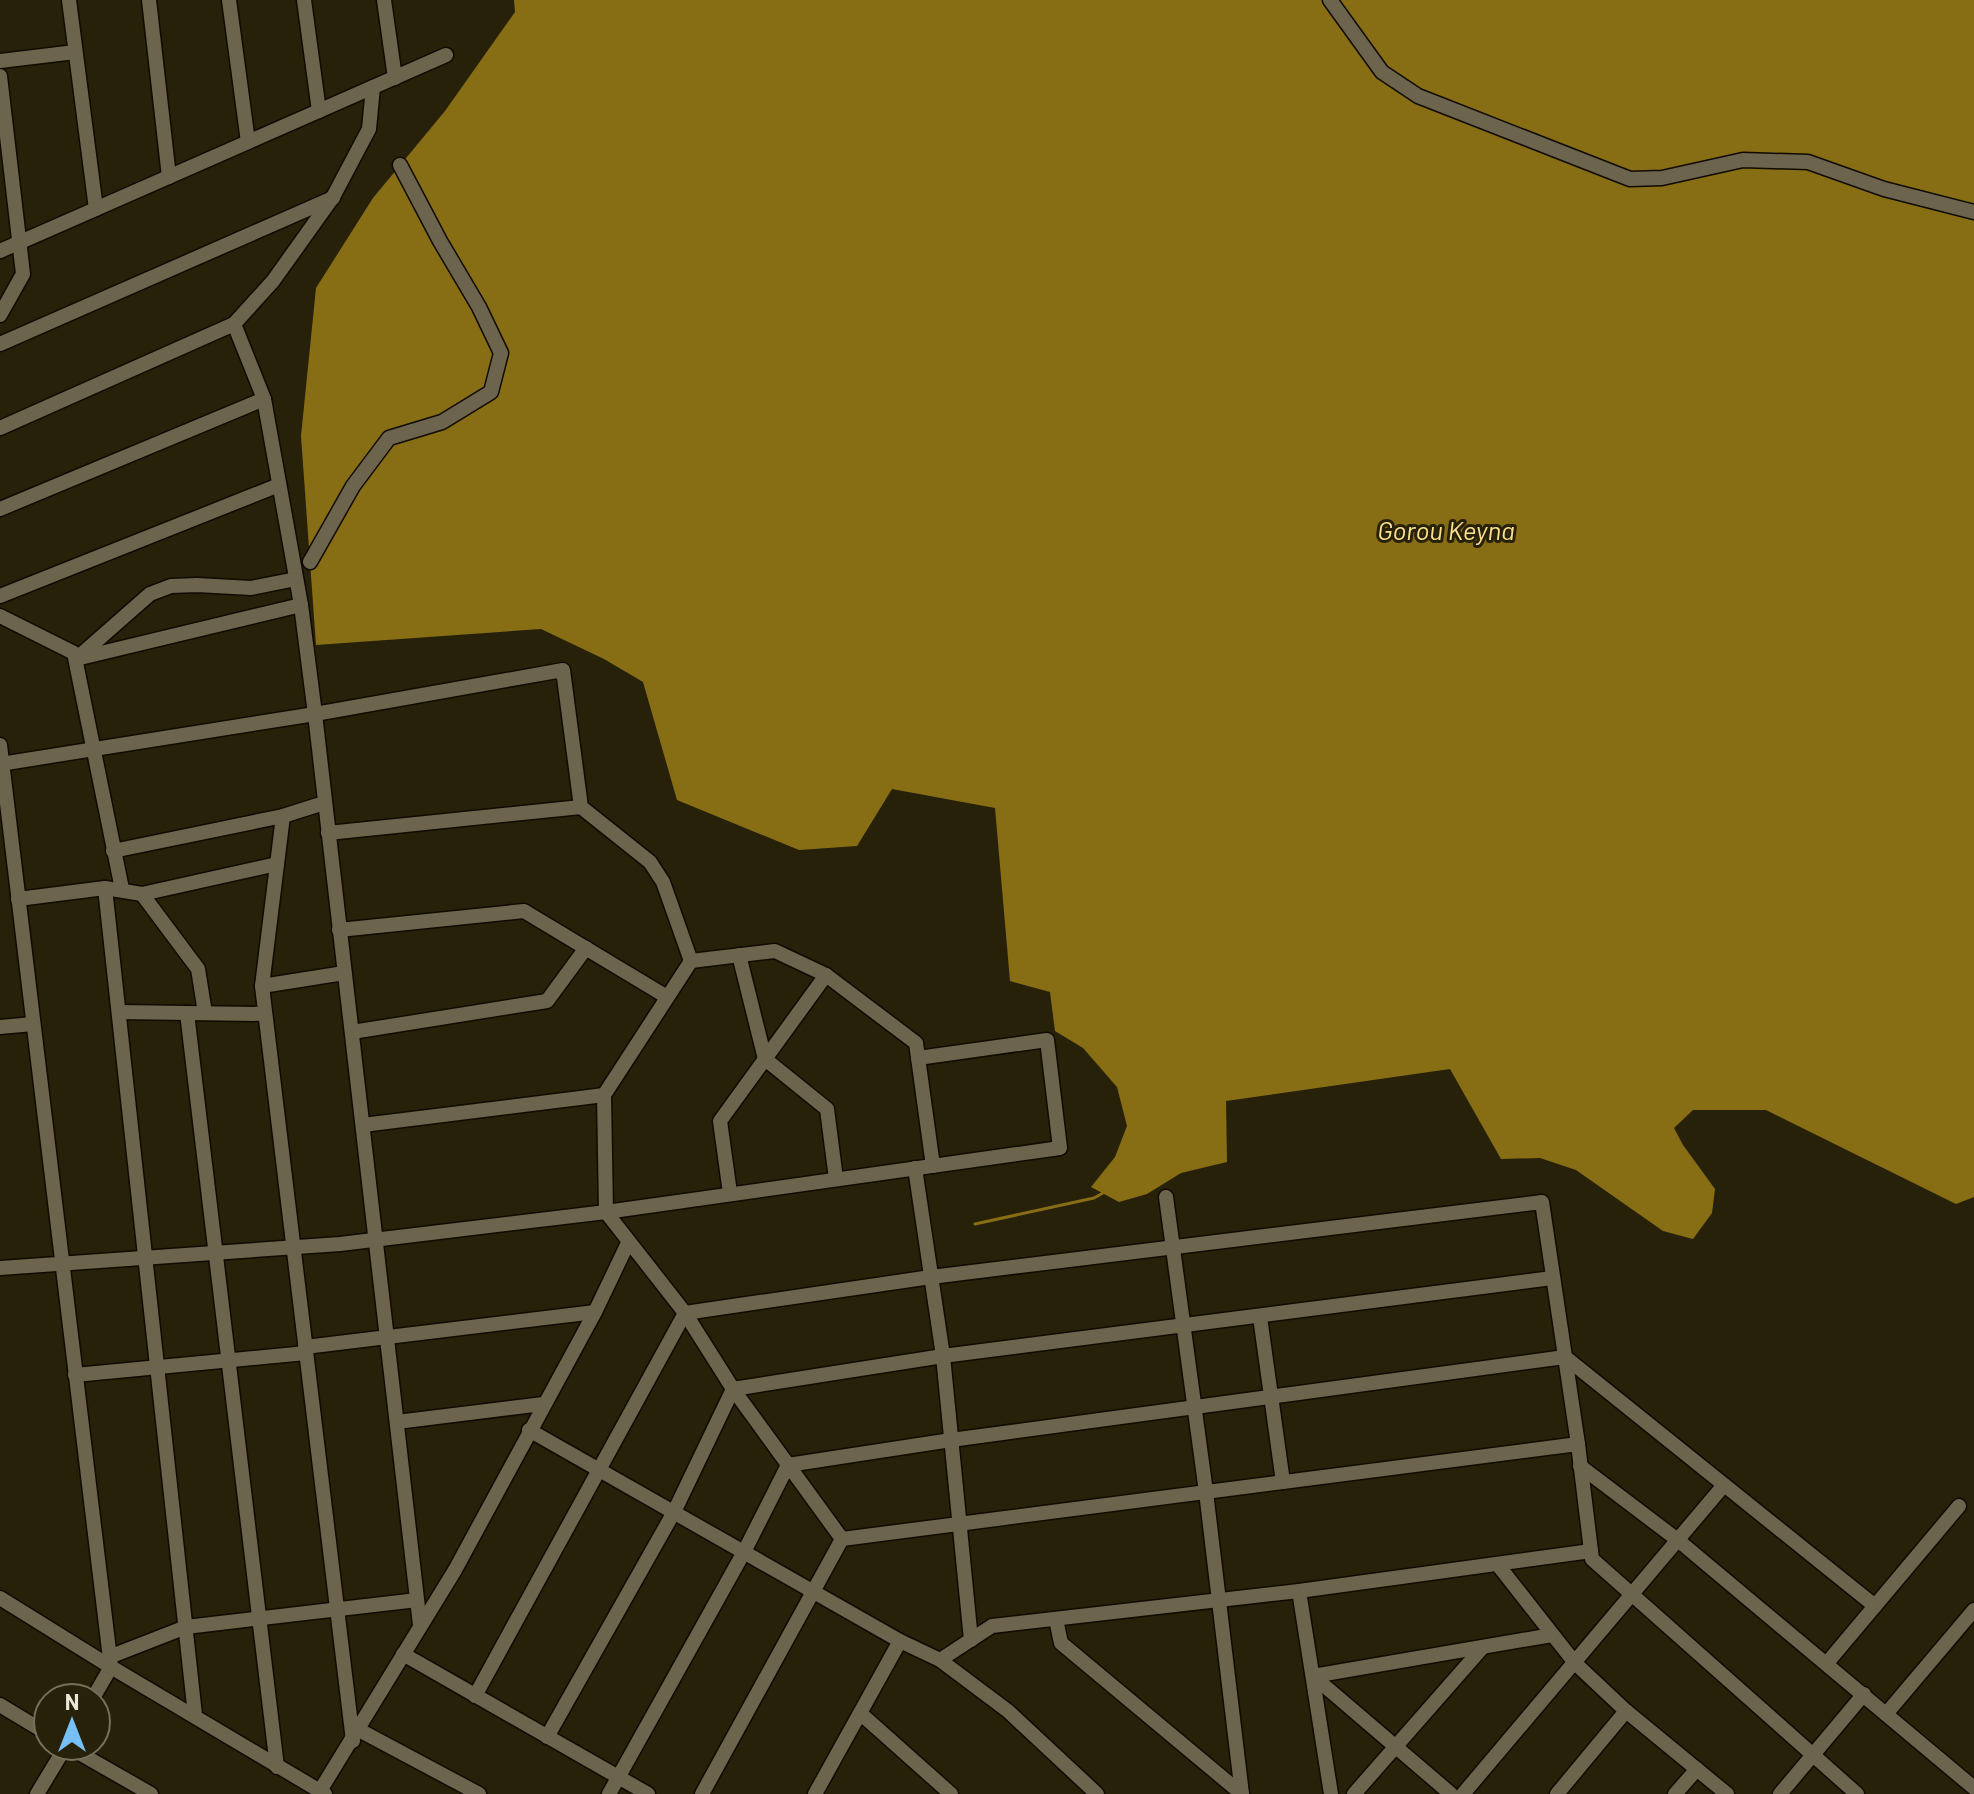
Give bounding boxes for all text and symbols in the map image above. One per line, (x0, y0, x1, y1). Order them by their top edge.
water label: Gorou Keyna (1377, 514, 1515, 545)
north arrow (32, 1682, 112, 1762)
text: N (65, 1688, 79, 1714)

